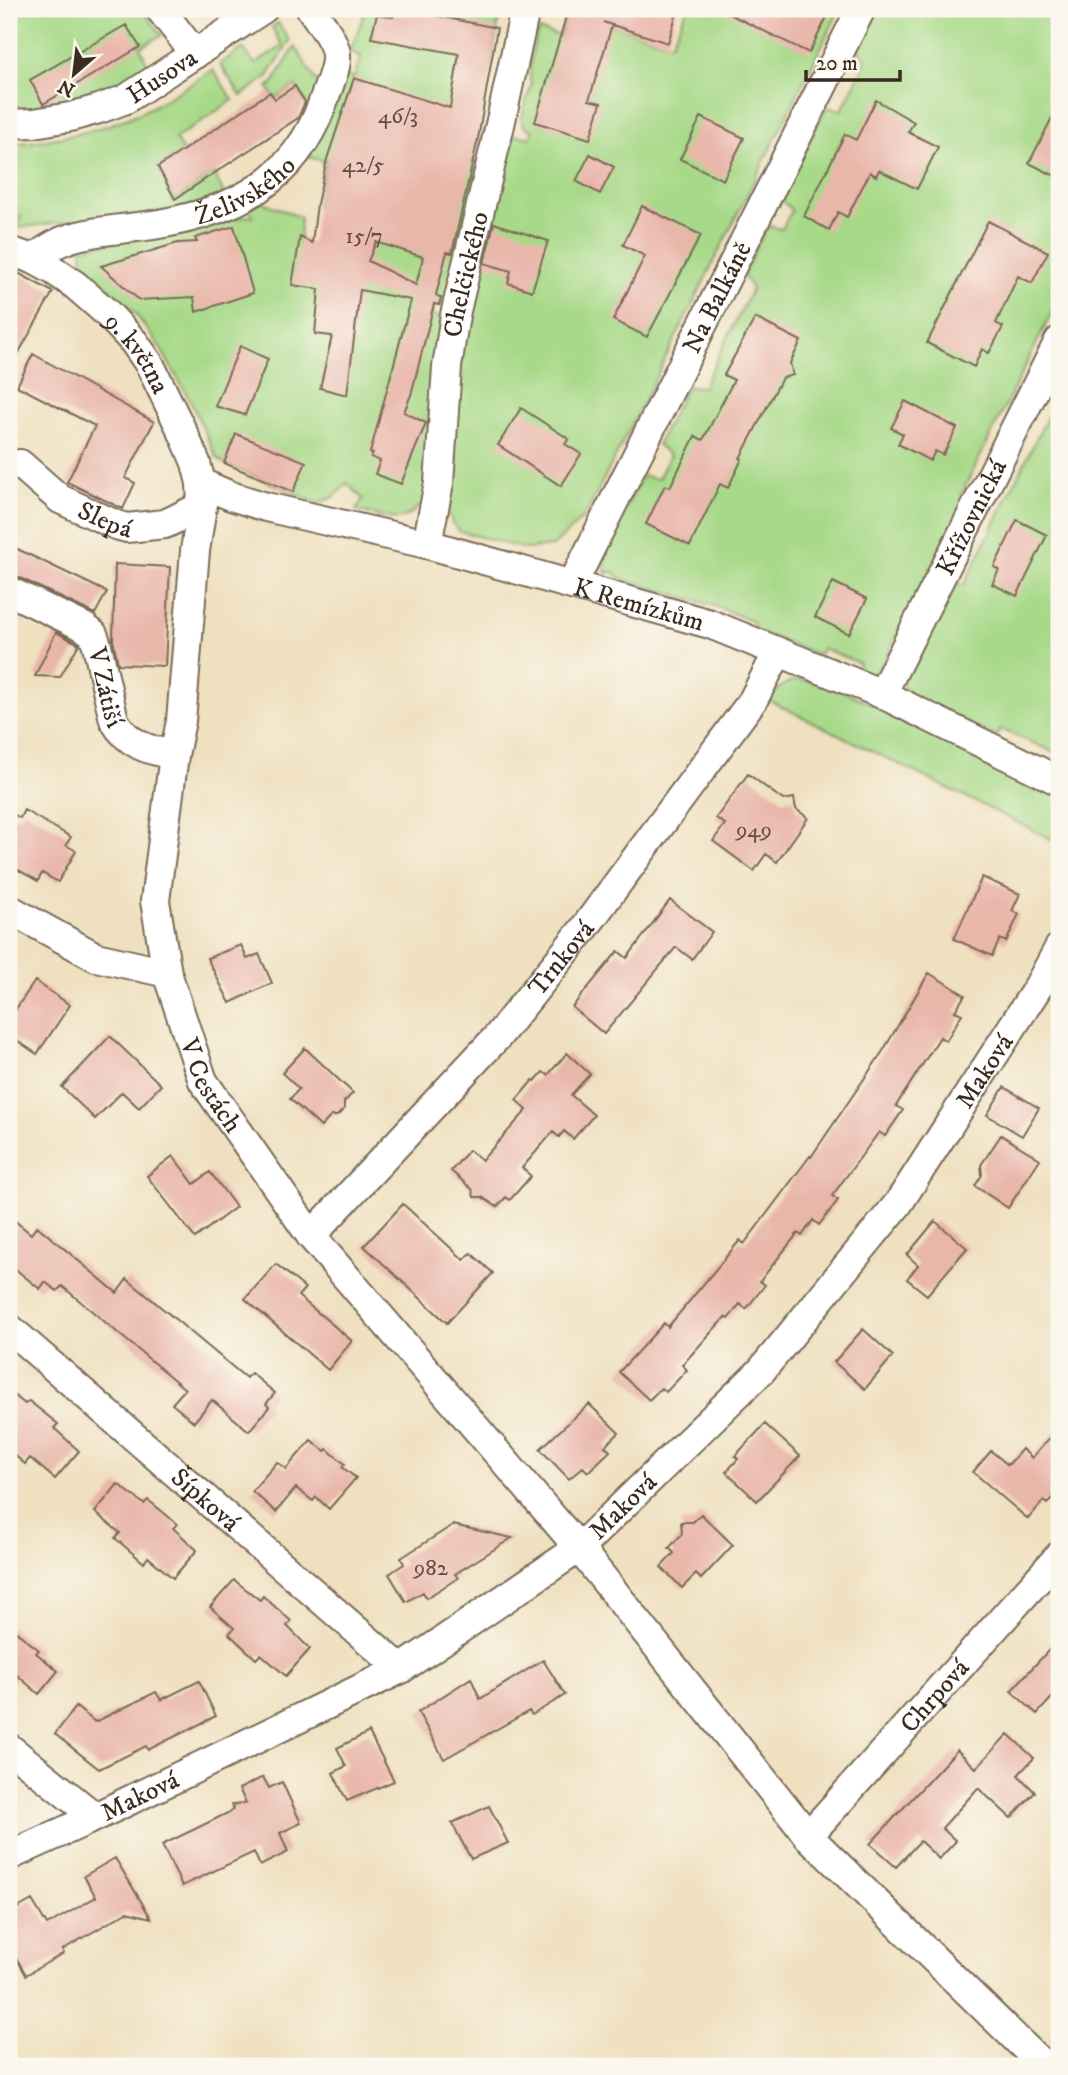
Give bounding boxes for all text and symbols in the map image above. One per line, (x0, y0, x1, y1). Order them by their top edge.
north arrow (38, 38, 108, 108)
scale bar (806, 38, 900, 82)
street label: Husova (121, 42, 204, 112)
text: 20 m (816, 51, 858, 77)
text: N (54, 74, 79, 102)
house number: 46/3 (378, 102, 418, 131)
street label: Želivského (191, 150, 303, 233)
house number: 42/5 (342, 151, 384, 180)
street label: Chelčického (437, 208, 497, 340)
house number: 15/7 (345, 222, 383, 251)
street label: Na Balkáně (676, 236, 760, 359)
street label: 9. května (95, 305, 176, 399)
street label: Křížovnická (929, 454, 1015, 581)
street label: Slepá (72, 495, 136, 547)
street label: K Remízkům (570, 571, 708, 640)
street label: V Zátiší (80, 643, 131, 736)
house number: 949 (735, 816, 772, 845)
street label: Trnková (521, 914, 602, 1003)
street label: Maková (949, 1028, 1021, 1115)
street label: V Cestách (172, 1033, 249, 1140)
street label: Šípková (164, 1461, 246, 1539)
street label: Maková (582, 1466, 664, 1548)
house number: 982 (413, 1554, 449, 1583)
street label: Chrpová (893, 1652, 977, 1740)
street label: Maková (96, 1764, 185, 1830)

